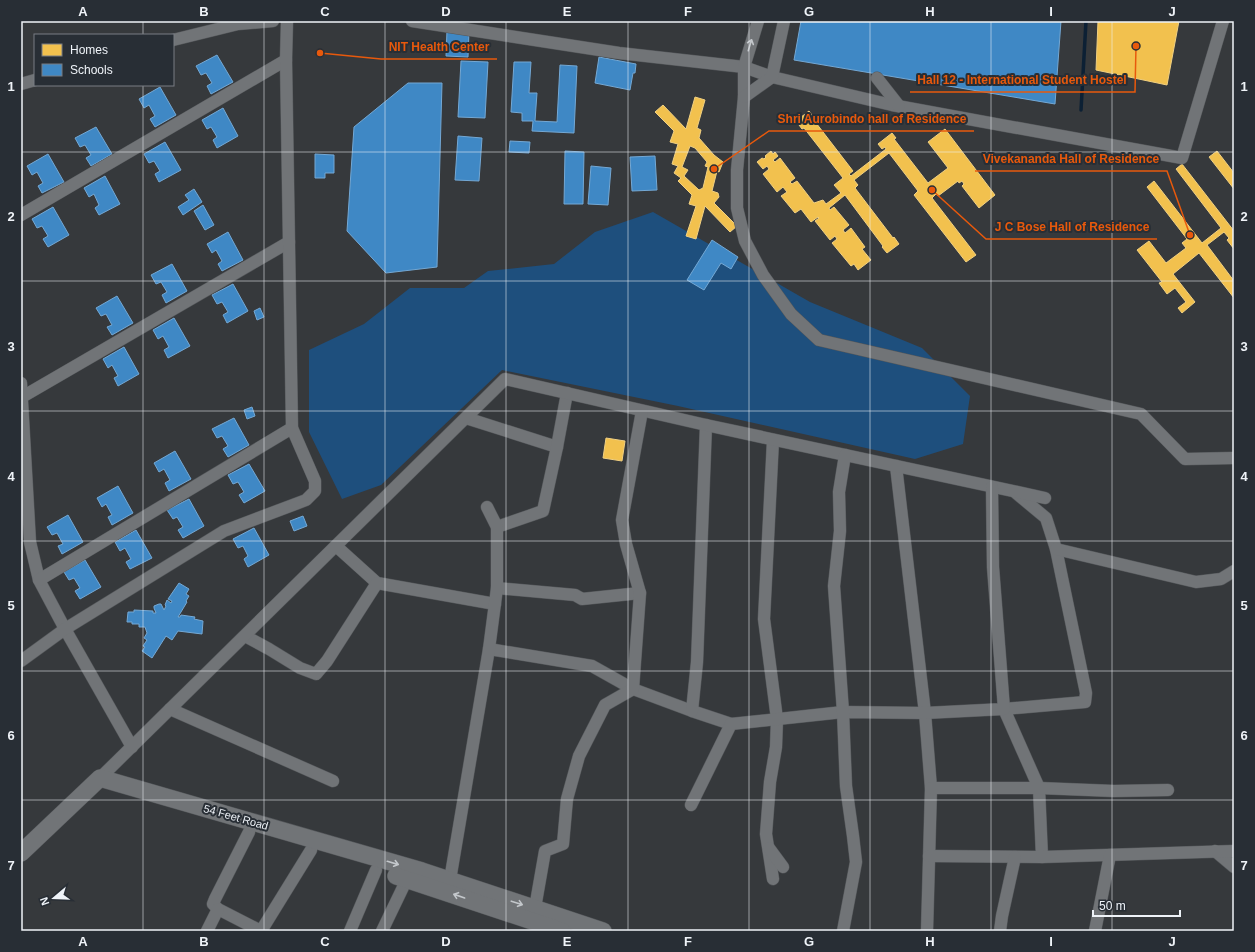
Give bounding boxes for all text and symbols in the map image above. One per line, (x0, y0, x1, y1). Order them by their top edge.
text: A (78, 4, 88, 19)
text: B (199, 4, 209, 19)
text: C (320, 4, 330, 19)
text: D (441, 4, 451, 19)
text: E (563, 4, 572, 19)
text: F (684, 4, 692, 19)
text: G (804, 4, 814, 19)
text: H (925, 4, 935, 19)
text: I (1049, 4, 1053, 19)
text: J (1168, 4, 1176, 19)
legend (34, 34, 174, 86)
callout: NIT Health Center (381, 35, 497, 59)
one-way arrow (747, 39, 754, 52)
text: NIT Health Center (389, 40, 490, 54)
text: Homes (70, 43, 108, 57)
text: Schools (70, 63, 113, 77)
callout: Hall 12 - International Student Hostel (910, 68, 1135, 92)
text: Hall 12 - International Student Hostel (917, 73, 1127, 87)
text: 1 (7, 79, 15, 94)
text: 1 (1240, 79, 1248, 94)
callout: Shri Aurobindo hall of Residence (769, 107, 974, 131)
text: Shri Aurobindo hall of Residence (778, 112, 967, 126)
callout: Vivekananda Hall of Residence (975, 147, 1167, 171)
text: Vivekananda Hall of Residence (983, 152, 1160, 166)
text: 2 (7, 209, 15, 224)
text: 2 (1240, 209, 1248, 224)
callout: J C Bose Hall of Residence (986, 215, 1157, 239)
text: J C Bose Hall of Residence (995, 220, 1150, 234)
text: 3 (7, 339, 15, 354)
text: 3 (1240, 339, 1248, 354)
text: 4 (7, 469, 15, 484)
text: 4 (1240, 469, 1248, 484)
text: 5 (7, 598, 15, 613)
text: 5 (1240, 598, 1248, 613)
text: 6 (7, 728, 15, 743)
text: 6 (1240, 728, 1248, 743)
street label: 54 Feet Road (202, 802, 270, 832)
text: 7 (7, 858, 15, 873)
text: 7 (1240, 858, 1248, 873)
one-way arrow (387, 860, 400, 867)
north arrow (34, 878, 74, 918)
one-way arrow (453, 892, 466, 899)
scale bar (1093, 892, 1180, 918)
text: N (38, 895, 52, 907)
one-way arrow (511, 899, 523, 907)
text: 50 m (1099, 899, 1126, 913)
text: A (78, 934, 88, 949)
text: B (199, 934, 209, 949)
text: C (320, 934, 330, 949)
text: D (441, 934, 451, 949)
text: E (563, 934, 572, 949)
text: F (684, 934, 692, 949)
text: G (804, 934, 814, 949)
text: H (925, 934, 935, 949)
text: I (1049, 934, 1053, 949)
text: J (1168, 934, 1176, 949)

